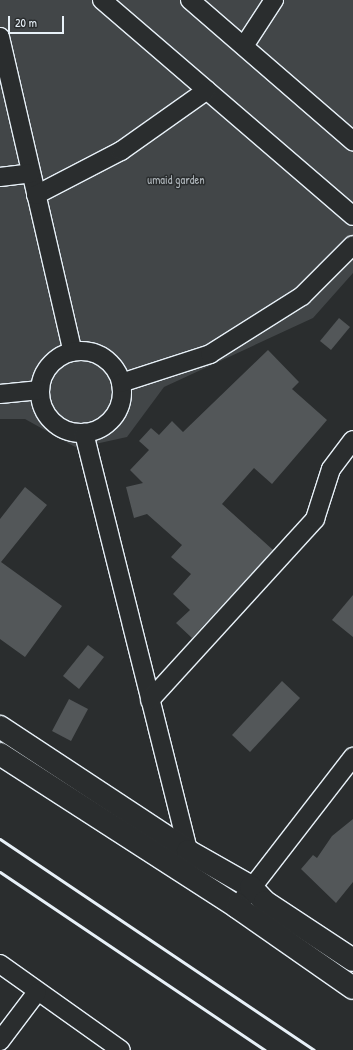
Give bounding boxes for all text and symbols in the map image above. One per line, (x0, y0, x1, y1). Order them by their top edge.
scale bar (10, 8, 66, 34)
text: 20 m (15, 14, 37, 31)
park label: umaid garden (147, 173, 205, 187)

